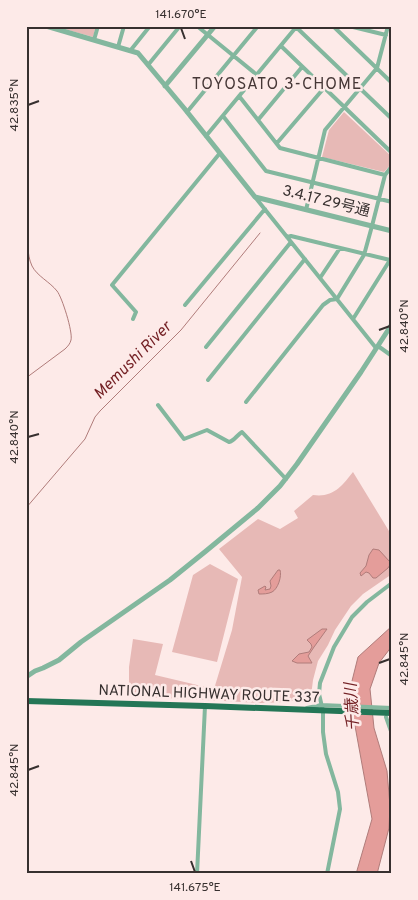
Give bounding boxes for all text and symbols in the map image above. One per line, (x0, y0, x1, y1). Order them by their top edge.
text: 141.670°E (155, 7, 207, 23)
district label: TOYOSATO 3-CHOME (192, 75, 362, 95)
text: 42.835°N (7, 79, 23, 131)
street label: 3.4.17 29号通 (280, 182, 372, 222)
text: 42.840°N (397, 299, 413, 353)
water label: Memushi River (90, 316, 178, 404)
text: 42.840°N (7, 410, 23, 464)
text: 42.845°N (397, 632, 413, 686)
water label: 千歳川 (342, 681, 364, 731)
street label: NATIONAL HIGHWAY ROUTE 337 (98, 682, 320, 708)
text: 42.845°N (7, 743, 23, 797)
text: 141.675°E (169, 880, 221, 896)

